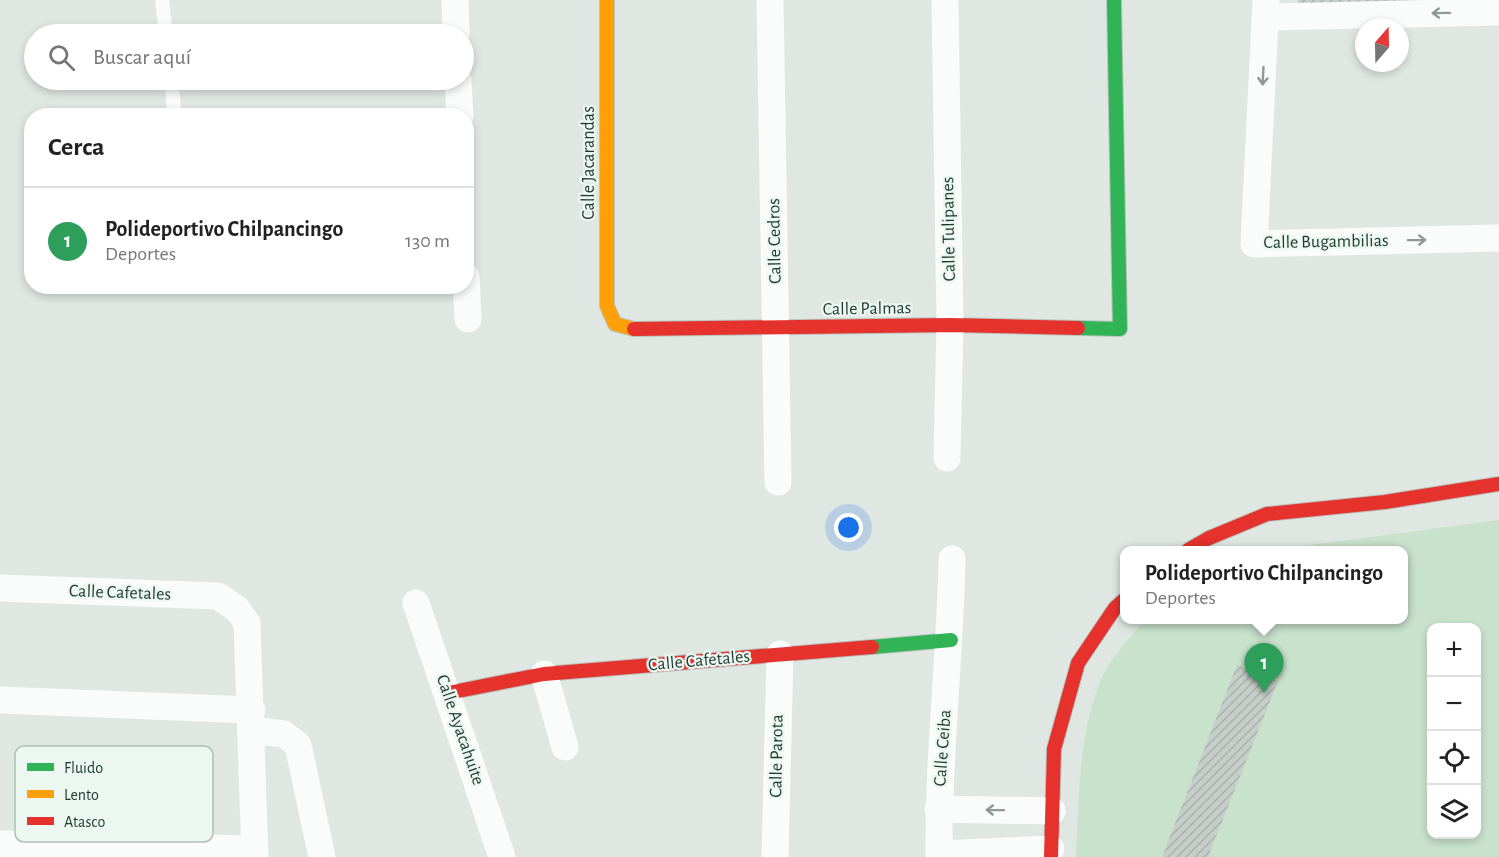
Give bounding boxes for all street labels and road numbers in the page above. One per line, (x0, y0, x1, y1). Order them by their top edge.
street label: Calle Jacarandas (580, 106, 598, 220)
street label: Calle Tulipanes (939, 176, 959, 282)
street label: Calle Cedros (765, 198, 785, 284)
street label: Calle Bugambilias (1263, 232, 1389, 252)
street label: Calle Palmas (822, 299, 912, 319)
street label: Calle Cafetales (69, 582, 171, 604)
street label: Calle Cafetales (647, 648, 751, 674)
street label: Calle Ayacahuite (433, 673, 487, 787)
street label: Calle Ceiba (931, 709, 955, 787)
street label: Calle Parota (767, 714, 787, 798)

